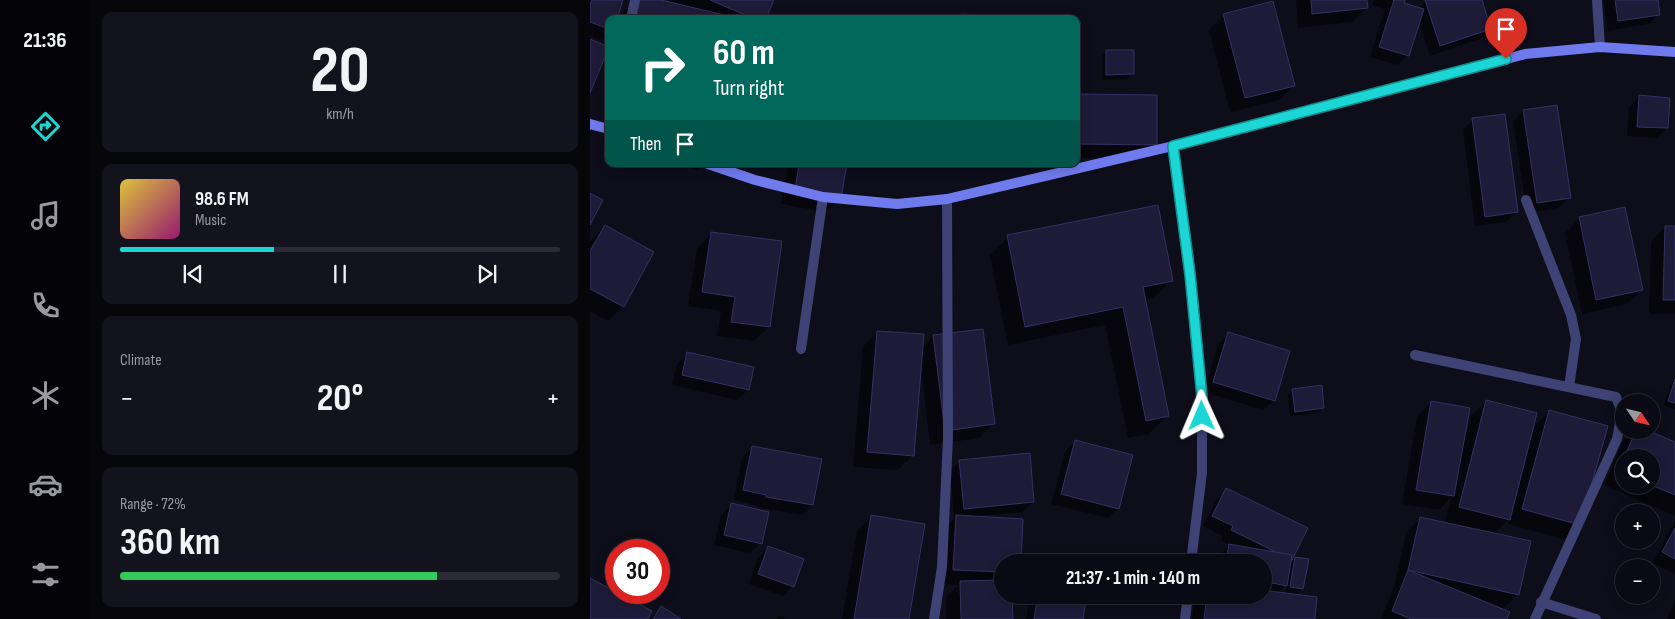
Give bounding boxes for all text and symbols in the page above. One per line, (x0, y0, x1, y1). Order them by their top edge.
pin (1485, 8, 1527, 59)
icon: arrive (1492, 15, 1520, 43)
text: 21:36 (23, 27, 67, 54)
text: 60 m (713, 32, 775, 75)
text: 20 (310, 33, 370, 111)
icon: right (630, 35, 695, 100)
text: Turn right (713, 75, 784, 102)
text: km/h (326, 105, 354, 124)
icon: directions (28, 109, 63, 144)
icon: arrive (671, 130, 699, 158)
text: Then (630, 133, 661, 156)
text: 98.6 FM (195, 188, 249, 211)
icon: music (28, 198, 63, 233)
text: Music (195, 211, 226, 230)
icon: previous (179, 260, 207, 288)
icon: pause (326, 260, 354, 288)
icon: next (473, 260, 501, 288)
icon: phone (28, 288, 63, 323)
text: Climate (120, 351, 162, 370)
text: 20° (317, 376, 363, 421)
icon: climate (28, 378, 63, 413)
text: − (120, 382, 134, 415)
text: + (546, 382, 560, 415)
position arrow (1175, 389, 1227, 441)
north arrow (1615, 394, 1660, 439)
map controls (1615, 394, 1660, 604)
button: search (1615, 449, 1660, 494)
icon: car (28, 467, 63, 502)
text: Range · 72% (120, 495, 186, 514)
button: + (1615, 504, 1660, 549)
text: 360 km (120, 520, 220, 565)
speed limit sign: 30 (605, 539, 670, 604)
icon: filters (28, 557, 63, 592)
button: − (1615, 559, 1660, 604)
text: 21:37 · 1 min · 140 m (1066, 567, 1200, 590)

